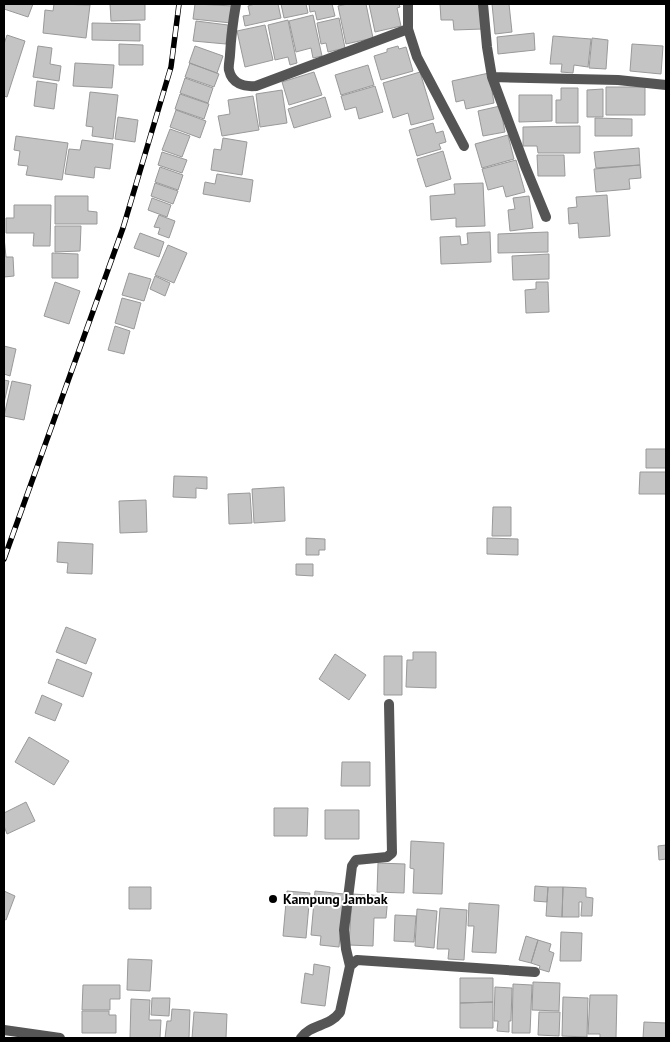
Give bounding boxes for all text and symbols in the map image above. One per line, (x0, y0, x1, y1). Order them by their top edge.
place label: Kampung Jambak (283, 890, 388, 908)
marker: Kampung Jambak (267, 893, 279, 905)

